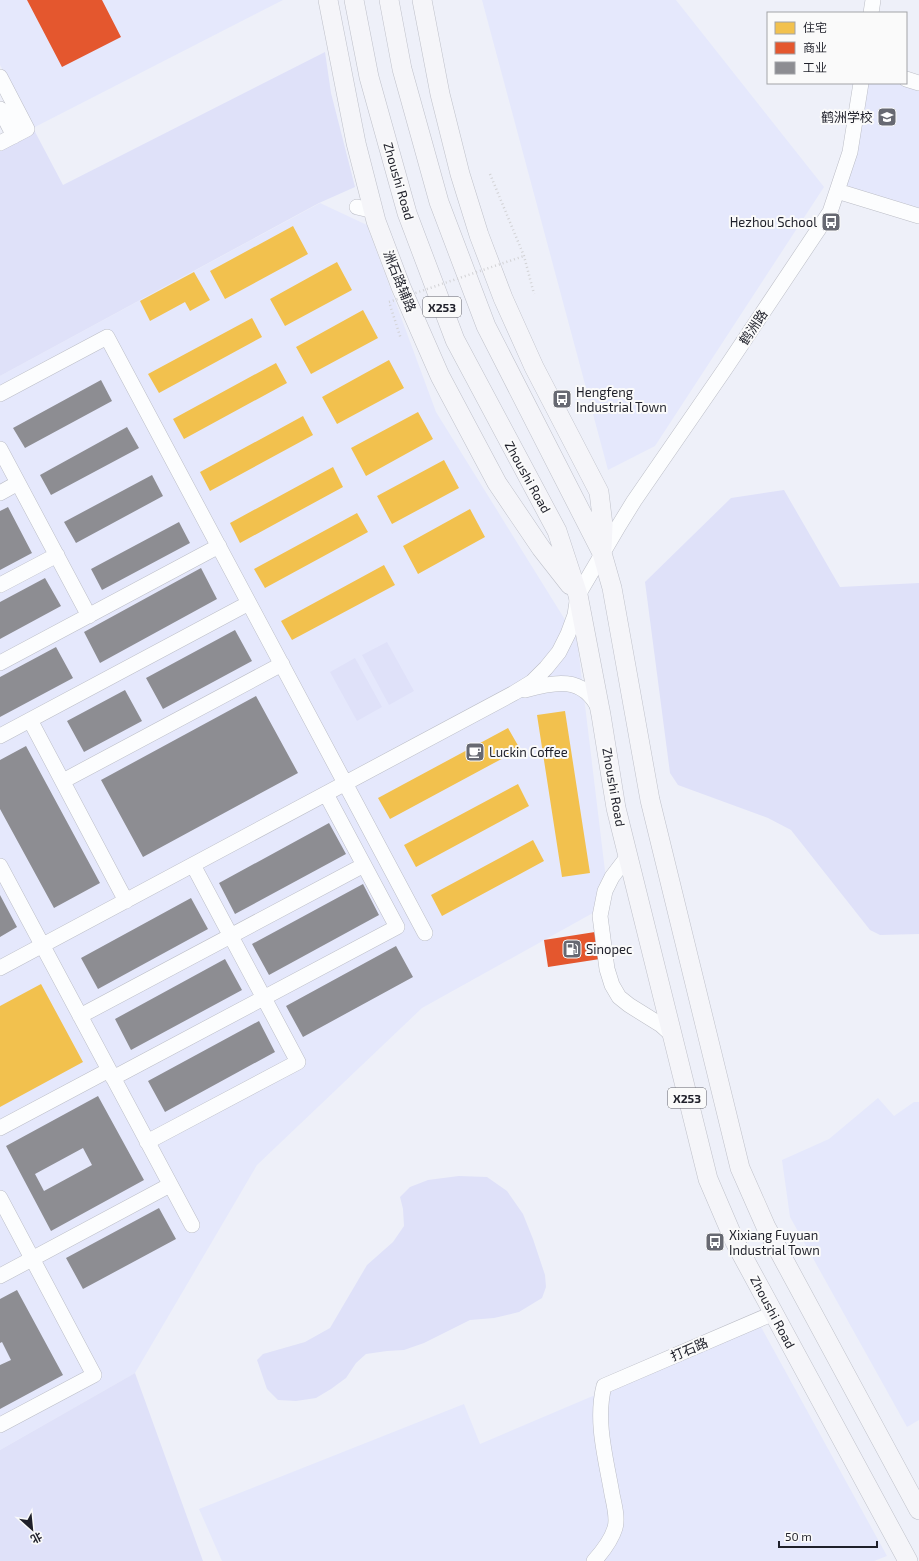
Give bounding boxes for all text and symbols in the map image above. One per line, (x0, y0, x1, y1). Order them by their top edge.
legend (767, 12, 907, 84)
text: 住宅 (803, 20, 827, 34)
text: 商业 (803, 40, 827, 54)
text: 工业 (803, 60, 827, 74)
school or university icon: 鹤洲学校 (876, 106, 898, 128)
place label: 鹤洲学校 (821, 109, 873, 125)
street label: Zhoushi Road (380, 140, 418, 222)
bus stop icon: Hezhou School (820, 211, 842, 233)
place label: Hezhou School (730, 214, 817, 230)
street label: 洲石路辅路 (380, 248, 420, 314)
road number: X253 (423, 297, 461, 317)
street label: 鹤洲路 (735, 306, 771, 348)
place label: Hengfeng Industrial Town (576, 384, 667, 415)
bus stop icon: Hengfeng Industrial Town (551, 388, 573, 410)
street label: Zhoushi Road (502, 438, 554, 516)
cafe icon: Luckin Coffee (464, 741, 486, 763)
place label: Luckin Coffee (489, 744, 568, 760)
street label: Zhoushi Road (599, 746, 629, 828)
fuel station icon: Sinopec (561, 938, 583, 960)
place label: Sinopec (586, 941, 632, 957)
road number: X253 (668, 1088, 706, 1108)
place label: Xixiang Fuyuan Industrial Town (729, 1227, 820, 1258)
bus stop icon: Xixiang Fuyuan Industrial Town (704, 1231, 726, 1253)
street label: Zhoushi Road (747, 1273, 799, 1351)
street label: 打石路 (668, 1334, 710, 1364)
north arrow (12, 1509, 52, 1549)
scale bar (779, 1523, 877, 1549)
text: 50 m (785, 1529, 812, 1543)
text: 北 (29, 1530, 45, 1547)

